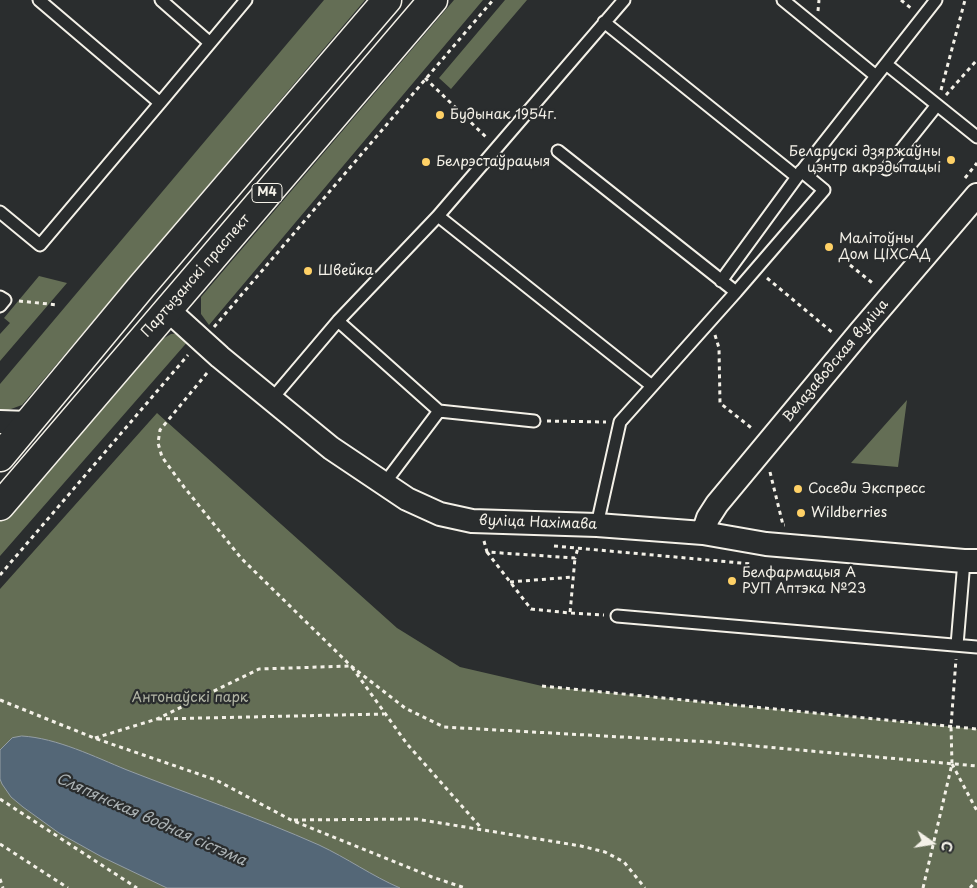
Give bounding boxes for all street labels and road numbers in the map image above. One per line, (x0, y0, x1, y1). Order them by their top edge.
road number: М4 (252, 184, 282, 202)
street label: Партызанскі праспект (138, 211, 254, 341)
street label: Велазаводская вуліца (780, 296, 892, 426)
street label: вуліца Нахімава (479, 513, 597, 533)

